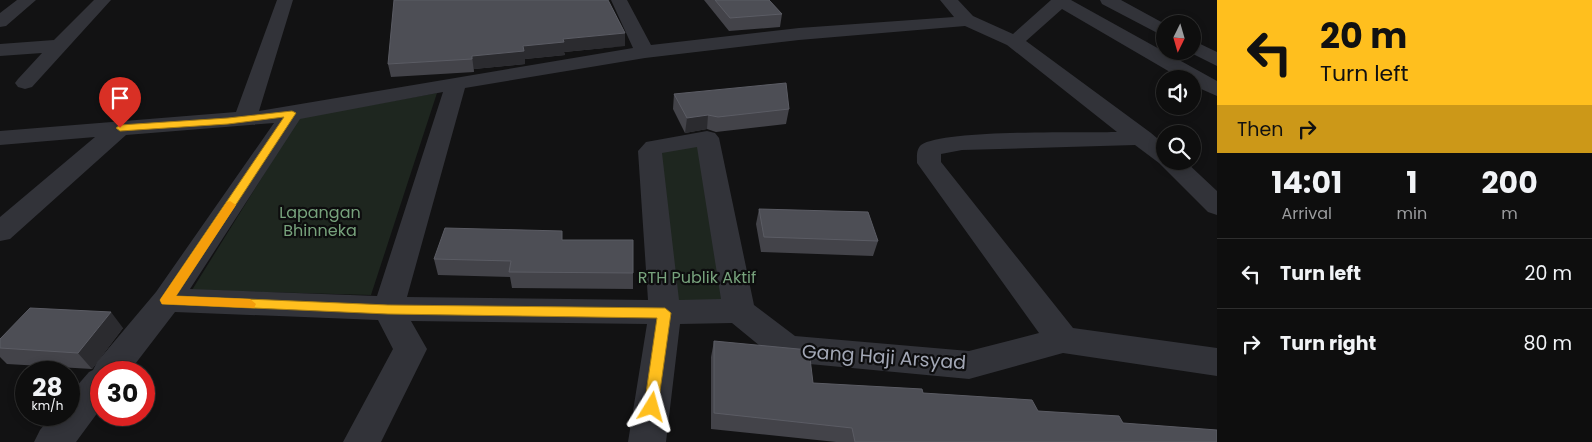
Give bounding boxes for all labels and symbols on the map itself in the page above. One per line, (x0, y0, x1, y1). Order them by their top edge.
north arrow (1156, 15, 1201, 60)
pin (99, 77, 141, 128)
park label: Lapangan Bhinneka (279, 201, 361, 242)
park label: RTH Publik Aktif (638, 266, 756, 289)
street label: Gang Haji Arsyad (801, 338, 967, 376)
speed limit sign: 30 (90, 361, 155, 426)
position arrow (625, 380, 677, 432)

